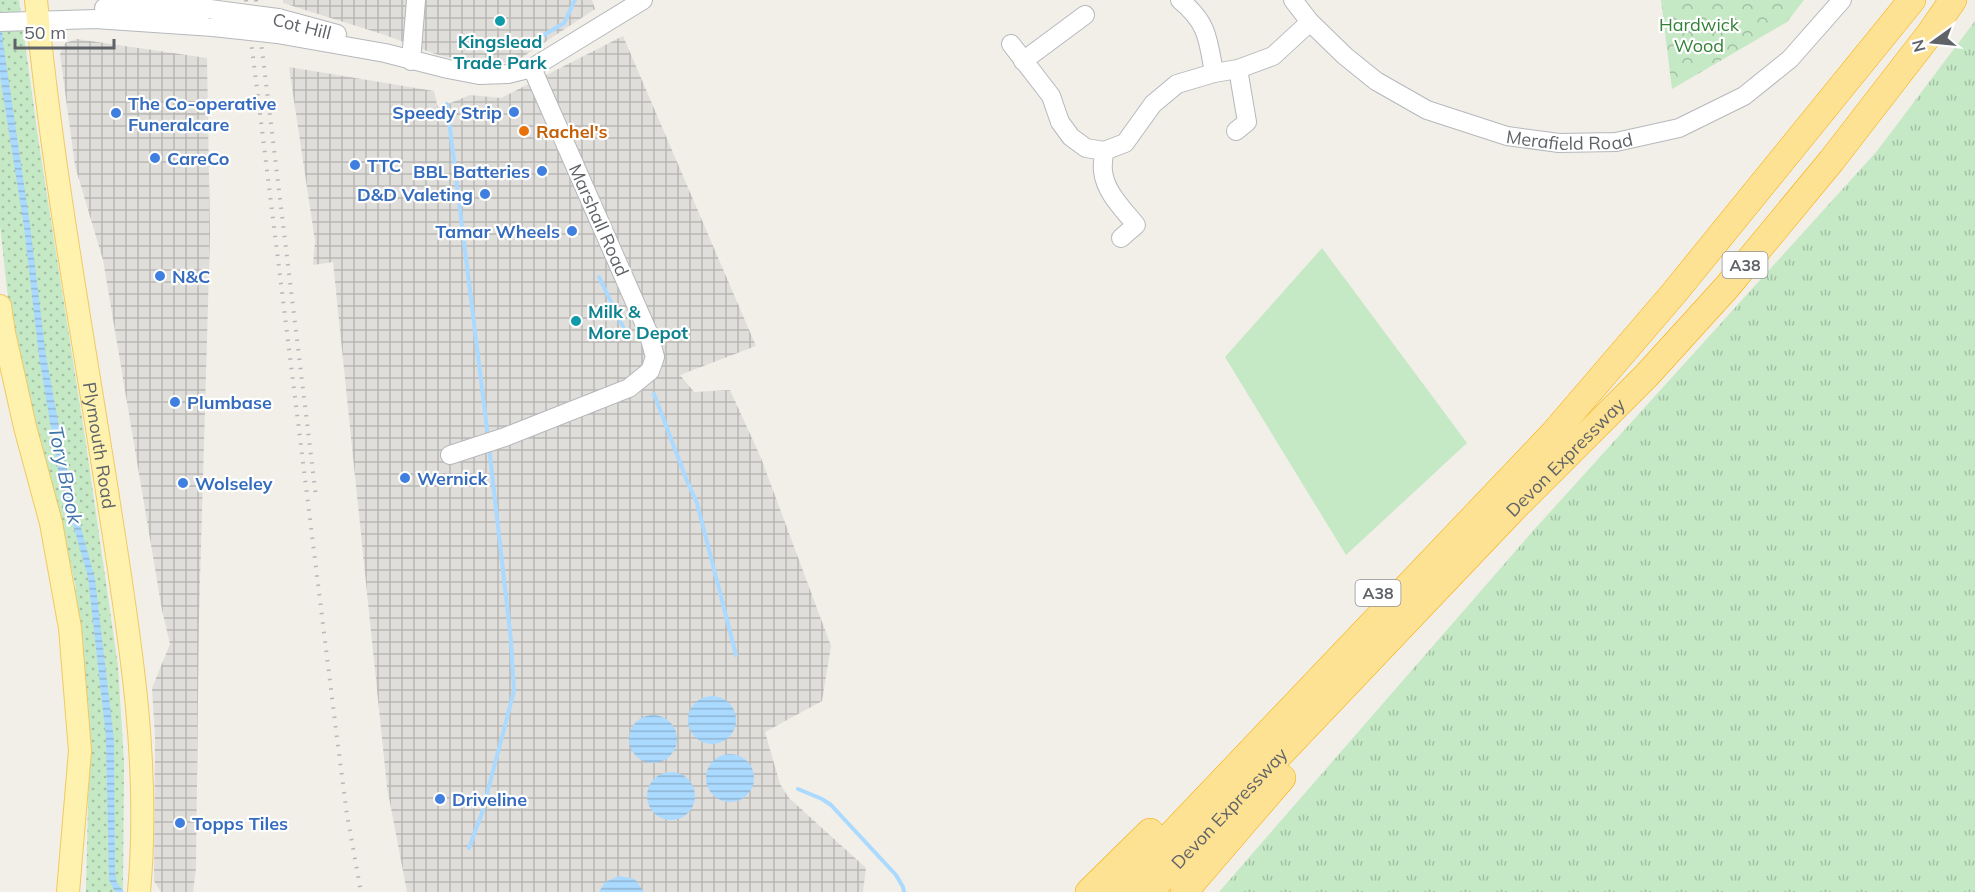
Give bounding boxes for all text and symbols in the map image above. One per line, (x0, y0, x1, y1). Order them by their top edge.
street label: Cot Hill (270, 8, 334, 44)
scale bar (15, 12, 114, 50)
north arrow (1903, 12, 1963, 72)
park label: Hardwick Wood (1659, 13, 1740, 57)
marker: Kingslead Trade Park (493, 14, 507, 28)
text: 50 m (24, 21, 66, 44)
place label: Kingslead Trade Park (453, 30, 548, 74)
text: N (1907, 37, 1930, 54)
place label: The Co-operative Funeralcare (128, 92, 277, 136)
place label: Speedy Strip (392, 101, 502, 124)
marker: Speedy Strip (507, 105, 521, 119)
marker: The Co-operative Funeralcare (109, 106, 123, 120)
place label: Rachel's (536, 120, 608, 143)
marker: Rachel's (517, 124, 531, 138)
street label: Merafield Road (1505, 125, 1635, 155)
place label: CareCo (167, 147, 229, 170)
marker: CareCo (148, 151, 162, 165)
place label: TTC (367, 154, 401, 177)
marker: TTC (348, 158, 362, 172)
place label: BBL Batteries (413, 160, 530, 183)
street label: Marshall Road (564, 160, 634, 280)
marker: BBL Batteries (535, 164, 549, 178)
place label: D&D Valeting (357, 183, 473, 206)
marker: D&D Valeting (478, 187, 492, 201)
place label: Tamar Wheels (435, 220, 560, 243)
marker: Tamar Wheels (565, 224, 579, 238)
road number: A38 (1722, 252, 1768, 278)
place label: N&C (172, 265, 210, 288)
marker: N&C (153, 269, 167, 283)
place label: Milk & More Depot (588, 300, 688, 344)
marker: Milk & More Depot (569, 314, 583, 328)
street label: Plymouth Road (78, 380, 121, 510)
place label: Plumbase (187, 391, 272, 414)
street label: Devon Expressway (1501, 392, 1630, 521)
marker: Plumbase (168, 395, 182, 409)
water label: Tory Brook (43, 424, 89, 527)
place label: Wernick (417, 467, 489, 490)
marker: Wernick (398, 471, 412, 485)
place label: Wolseley (195, 472, 273, 495)
marker: Wolseley (176, 476, 190, 490)
road number: A38 (1356, 580, 1400, 606)
street label: Devon Expressway (1166, 742, 1292, 873)
place label: Driveline (452, 788, 527, 811)
marker: Driveline (433, 792, 447, 806)
place label: Topps Tiles (192, 812, 288, 835)
marker: Topps Tiles (173, 816, 187, 830)

